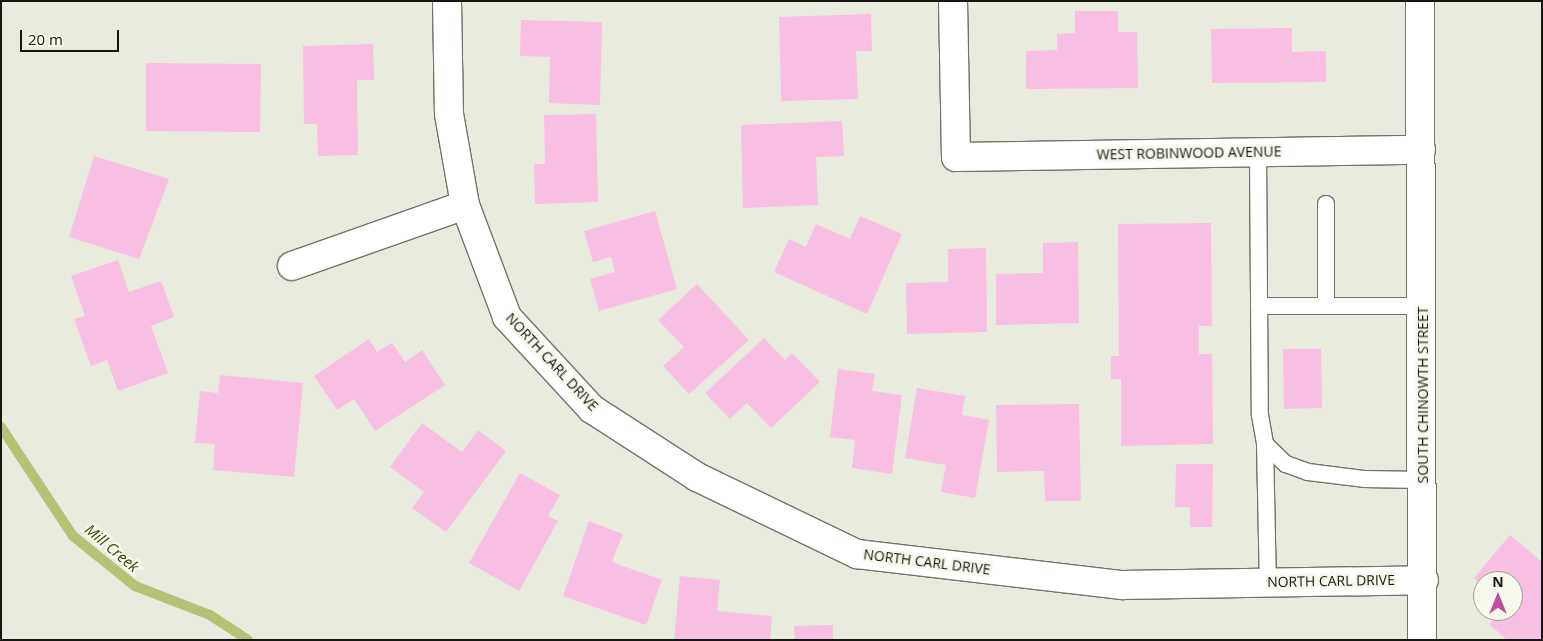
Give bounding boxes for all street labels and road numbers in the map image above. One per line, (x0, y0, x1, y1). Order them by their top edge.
street label: WEST ROBINWOOD AVENUE (1096, 143, 1282, 163)
street label: SOUTH CHINOWTH STREET (1415, 307, 1431, 483)
street label: NORTH CARL DRIVE (502, 310, 602, 414)
street label: NORTH CARL DRIVE (863, 546, 991, 578)
street label: NORTH CARL DRIVE (1267, 571, 1395, 591)

